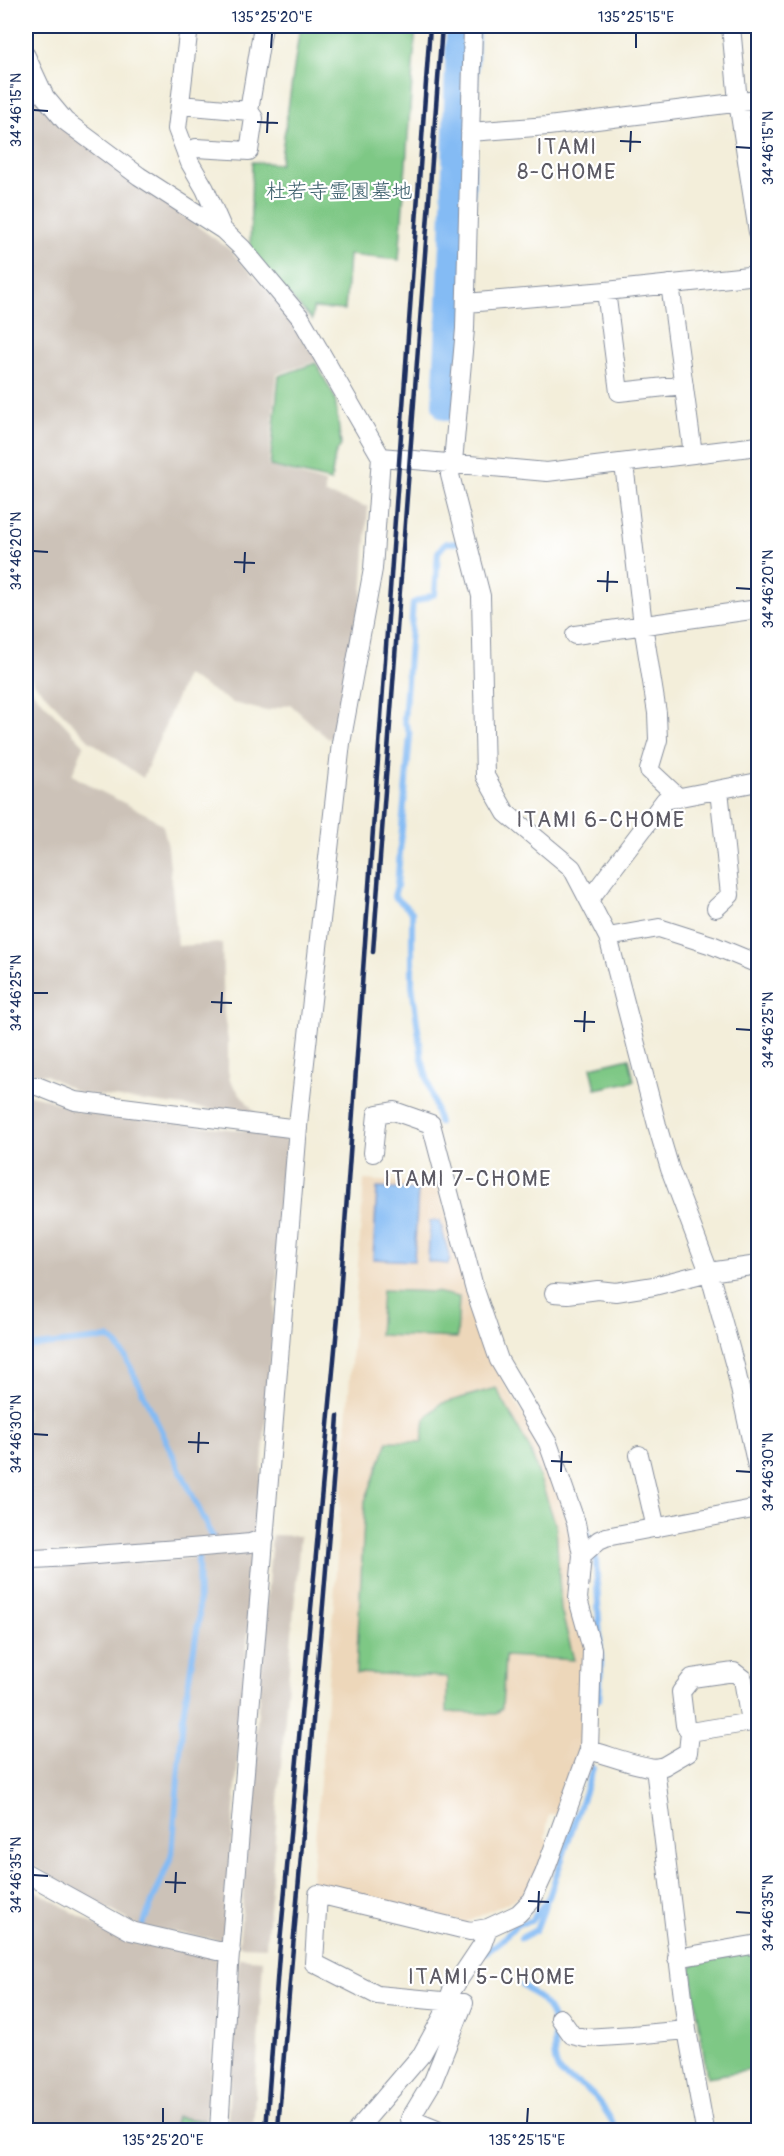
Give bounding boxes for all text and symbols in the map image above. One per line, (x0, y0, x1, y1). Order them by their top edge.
text: 135°25'20"E (232, 8, 313, 27)
text: 135°25'15"E (598, 8, 674, 27)
text: 34°46'15"N (7, 73, 26, 147)
text: 34°46'15"N (759, 111, 778, 185)
district label: ITAMI 8-CHOME (517, 133, 617, 186)
park label: 杜若寺霊園墓地 (266, 178, 413, 205)
text: 34°46'20"N (7, 512, 26, 590)
text: 34°46'20"N (759, 550, 778, 628)
district label: ITAMI 6-CHOME (516, 806, 686, 834)
text: 34°46'25"N (7, 955, 26, 1031)
text: 34°46'25"N (759, 992, 778, 1068)
district label: ITAMI 7-CHOME (384, 1165, 552, 1193)
text: 34°46'30"N (7, 1395, 26, 1473)
text: 34°46'30"N (759, 1433, 778, 1511)
text: 34°46'35"N (7, 1837, 26, 1913)
text: 34°46'35"N (759, 1875, 778, 1951)
district label: ITAMI 5-CHOME (408, 1963, 576, 1991)
text: 135°25'20"E (123, 2131, 204, 2150)
text: 135°25'15"E (489, 2131, 565, 2150)

